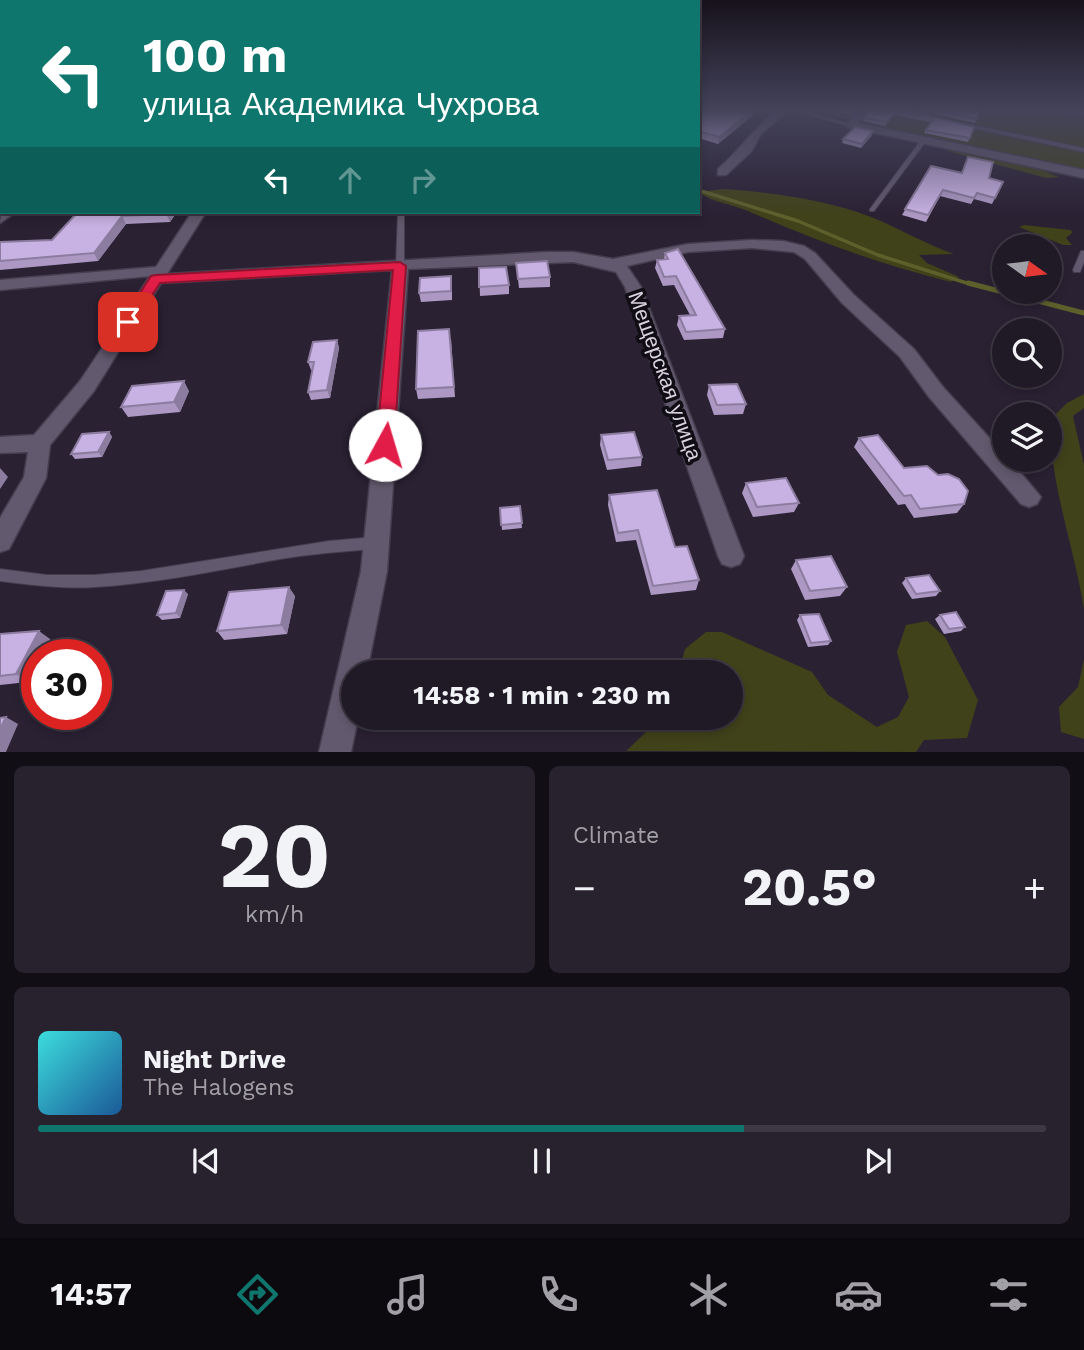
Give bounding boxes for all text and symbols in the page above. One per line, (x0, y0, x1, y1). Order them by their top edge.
text: 100 m (143, 26, 287, 84)
icon: left (28, 28, 119, 119)
text: улица Академика Чухрова (143, 85, 539, 123)
icon: left (258, 161, 296, 199)
icon: ahead (331, 161, 369, 199)
icon: right (404, 161, 442, 199)
north arrow (992, 234, 1062, 304)
map controls (992, 234, 1062, 472)
street label: Мещерская улица (623, 288, 708, 464)
pin (98, 292, 158, 352)
icon: arrive (109, 303, 147, 341)
button: search (992, 318, 1062, 388)
button: layers (992, 402, 1062, 472)
position arrow (348, 408, 422, 482)
speed limit sign: 30 (21, 639, 112, 730)
text: 14:58 · 1 min · 230 m (413, 680, 671, 710)
text: 20 (218, 802, 331, 909)
text: Climate (573, 822, 659, 849)
text: 20.5° (742, 857, 877, 918)
text: − (573, 866, 596, 910)
text: + (1023, 866, 1046, 910)
text: km/h (245, 901, 304, 928)
text: Night Drive (143, 1044, 286, 1074)
text: The Halogens (143, 1074, 294, 1101)
icon: previous (187, 1142, 225, 1180)
icon: pause (523, 1142, 561, 1180)
icon: next (859, 1142, 897, 1180)
icon: directions (233, 1270, 282, 1319)
icon: music (383, 1270, 432, 1319)
icon: phone (534, 1270, 583, 1319)
icon: climate (684, 1270, 733, 1319)
icon: car (834, 1270, 883, 1319)
icon: filters (984, 1270, 1033, 1319)
text: 14:57 (51, 1275, 132, 1313)

